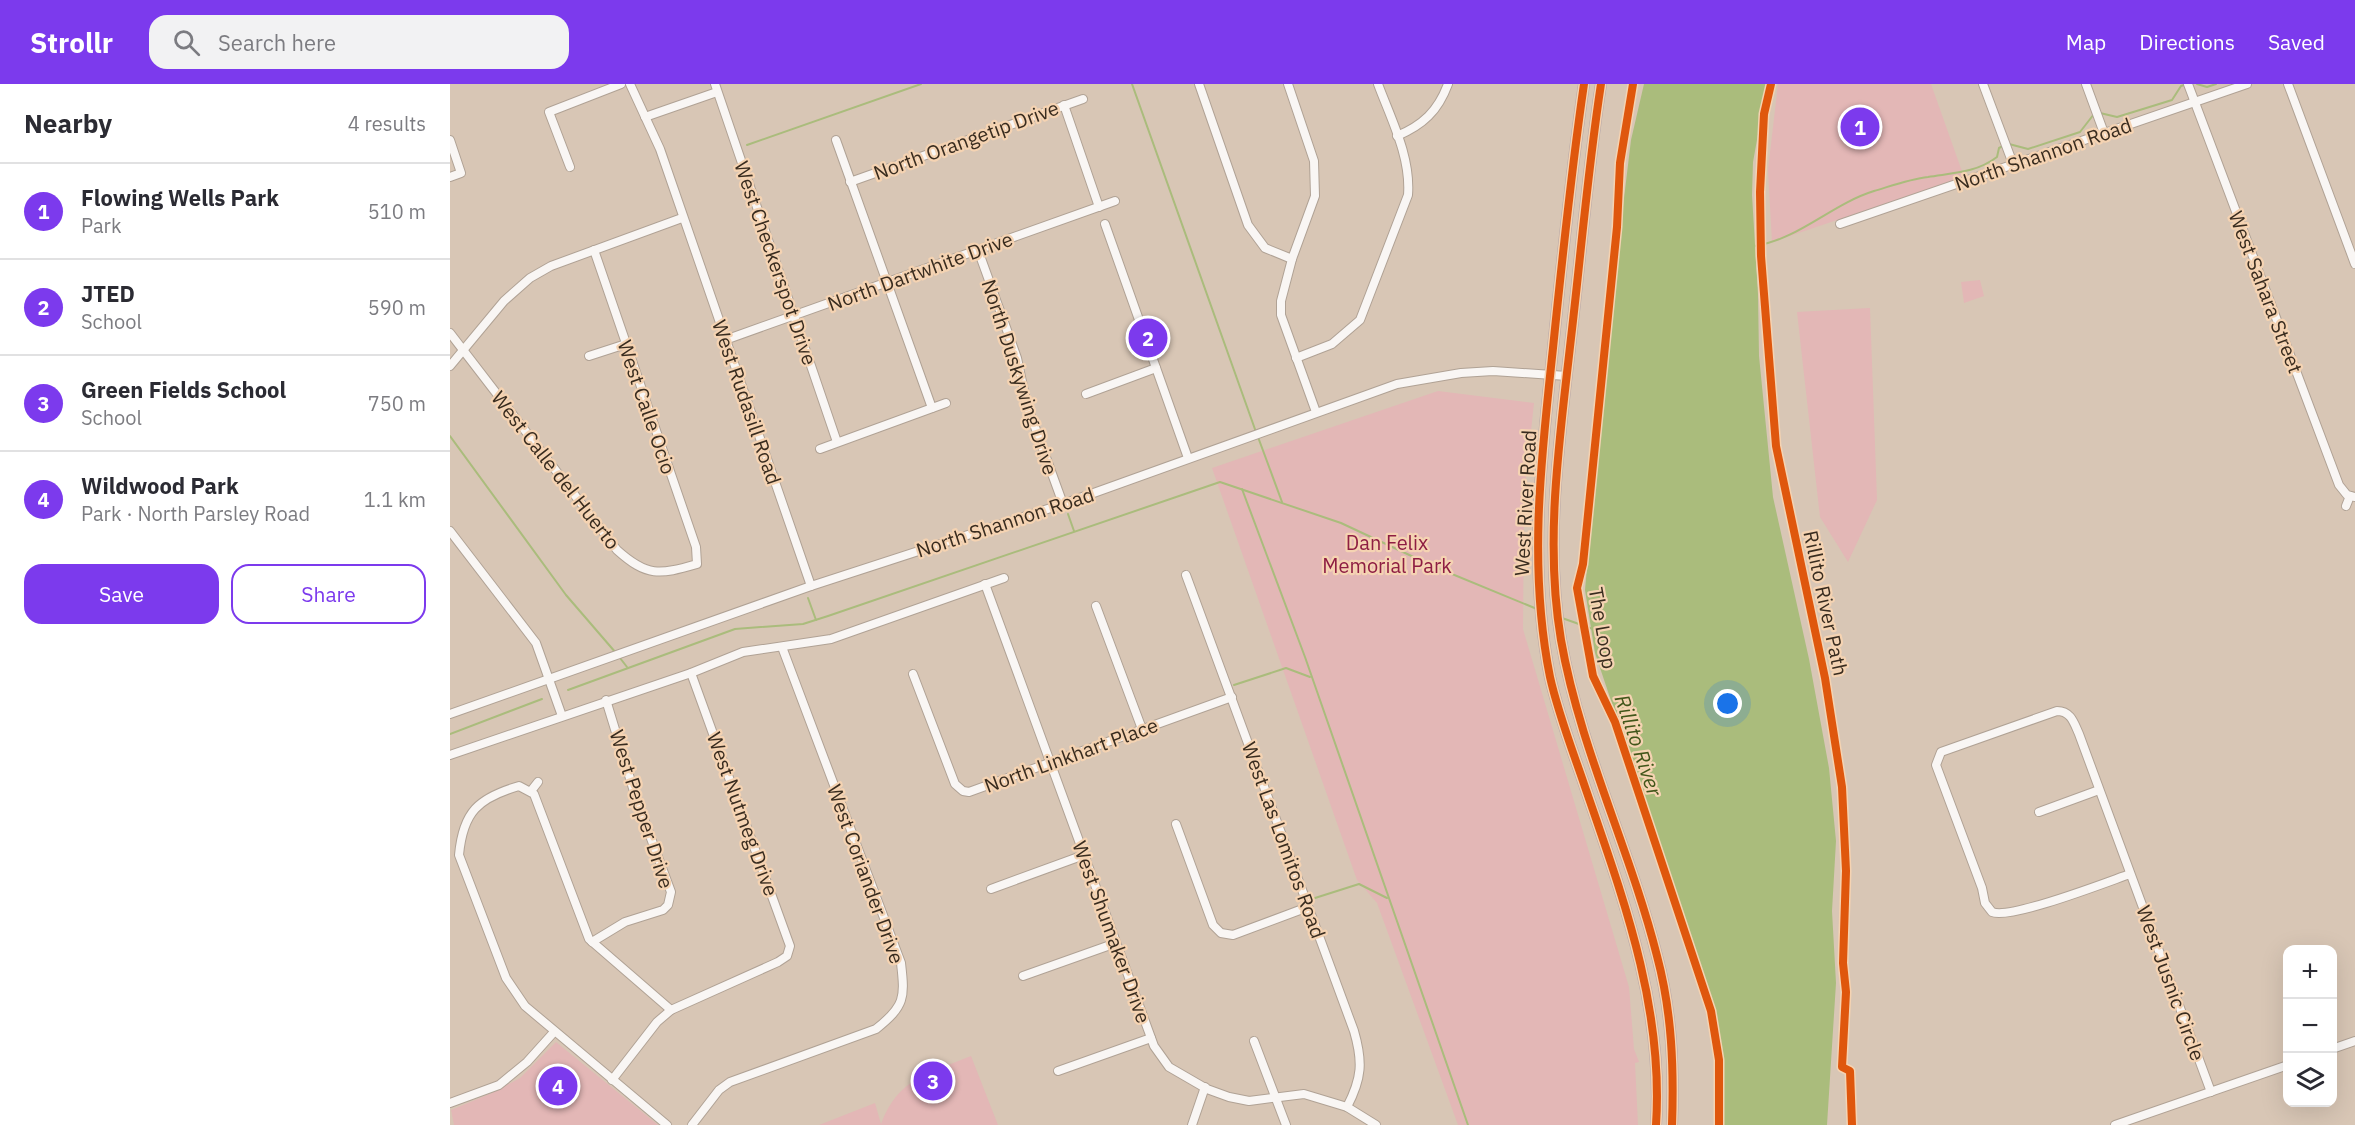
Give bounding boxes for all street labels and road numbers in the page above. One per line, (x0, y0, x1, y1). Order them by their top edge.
street label: North Orangetip Drive (870, 94, 1062, 186)
street label: North Shannon Road (1951, 111, 2135, 197)
street label: West Checkerspot Drive (728, 157, 824, 369)
street label: West Sahara Street (2223, 207, 2309, 377)
street label: North Dartwhite Drive (824, 225, 1016, 317)
street label: North Duskywing Drive (976, 276, 1064, 478)
street label: West Rudasill Road (706, 316, 788, 488)
street label: West Calle Ocio (611, 336, 683, 478)
street label: West Calle del Huerto (486, 385, 626, 555)
street label: West River Road (1508, 429, 1542, 577)
street label: North Shannon Road (913, 480, 1097, 564)
street label: Rillito River Path (1797, 528, 1855, 678)
street label: The Loop (1583, 585, 1623, 671)
street label: North Linkhart Place (980, 711, 1162, 799)
street label: West Pepper Drive (604, 726, 680, 892)
street label: West Nutmeg Drive (701, 728, 785, 900)
street label: West Las Lomitos Road (1236, 738, 1332, 942)
street label: West Coriander Drive (821, 781, 911, 967)
street label: West Shumaker Drive (1066, 837, 1158, 1027)
street label: West Jusnic Circle (2130, 902, 2212, 1064)

